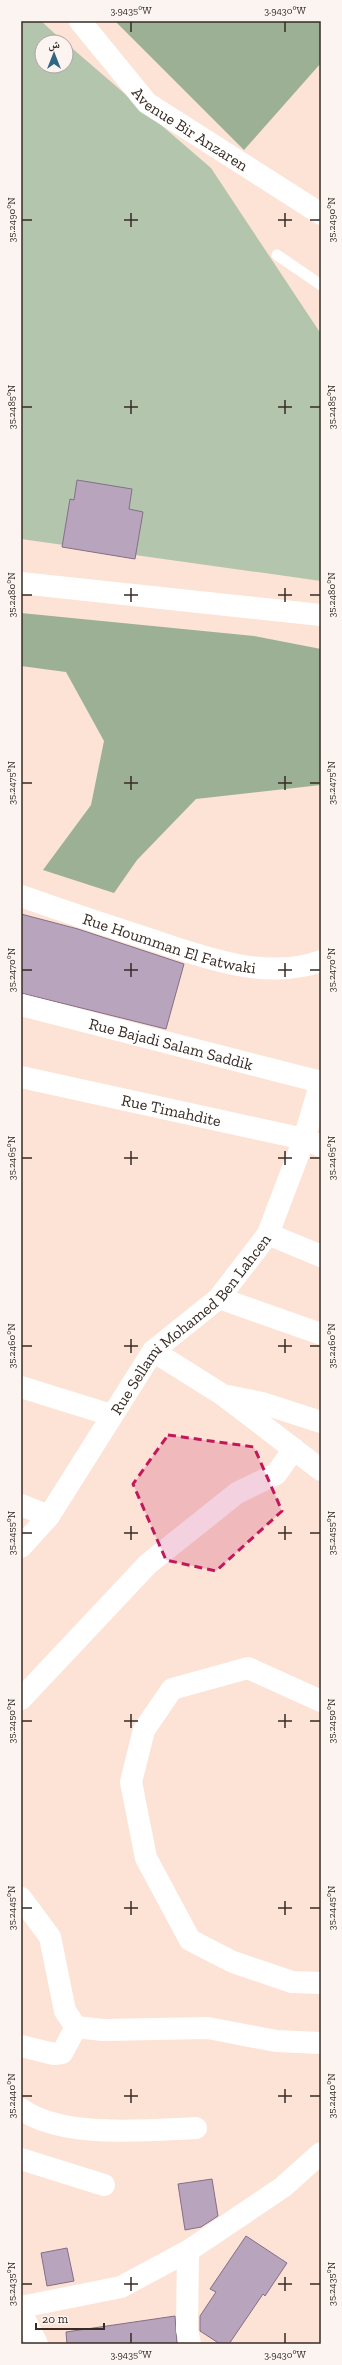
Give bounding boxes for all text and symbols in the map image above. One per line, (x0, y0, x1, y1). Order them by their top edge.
text: 3.9435°W (110, 5, 152, 17)
text: 3.9430°W (264, 5, 306, 17)
north arrow (34, 34, 74, 74)
text: ش (48, 38, 60, 52)
street label: Avenue Bir Anzaren (128, 83, 253, 175)
text: 35.2490°N (6, 197, 18, 243)
text: 35.2490°N (326, 197, 338, 243)
text: 35.2485°N (6, 384, 18, 429)
text: 35.2485°N (326, 384, 338, 429)
text: 35.2480°N (6, 572, 18, 618)
text: 35.2480°N (326, 572, 338, 618)
text: 35.2475°N (6, 761, 18, 805)
text: 35.2475°N (326, 761, 338, 805)
street label: Rue Houmman El Fatwaki (81, 909, 257, 977)
text: 35.2470°N (6, 947, 18, 992)
text: 35.2470°N (326, 947, 338, 992)
street label: Rue Bajadi Salam Saddik (87, 1013, 256, 1074)
street label: Rue Timahdite (120, 1090, 223, 1130)
text: 35.2465°N (6, 1135, 18, 1180)
text: 35.2465°N (326, 1135, 338, 1180)
street label: Rue Sellami Mohamed Ben Lahcen (106, 1229, 275, 1418)
text: 35.2460°N (6, 1323, 18, 1369)
text: 35.2460°N (326, 1323, 338, 1369)
text: 35.2455°N (6, 1510, 18, 1555)
text: 35.2455°N (326, 1510, 338, 1555)
text: 35.2450°N (6, 1698, 18, 1743)
text: 35.2450°N (326, 1698, 338, 1743)
text: 35.2445°N (6, 1885, 18, 1930)
text: 35.2445°N (326, 1885, 338, 1930)
text: 35.2440°N (6, 2073, 18, 2119)
text: 35.2440°N (326, 2073, 338, 2119)
text: 35.2435°N (6, 2261, 18, 2306)
text: 35.2435°N (326, 2261, 338, 2306)
scale bar (36, 2305, 104, 2331)
text: 20 m (42, 2312, 69, 2326)
text: 3.9435°W (110, 2349, 152, 2361)
text: 3.9430°W (264, 2349, 306, 2361)

